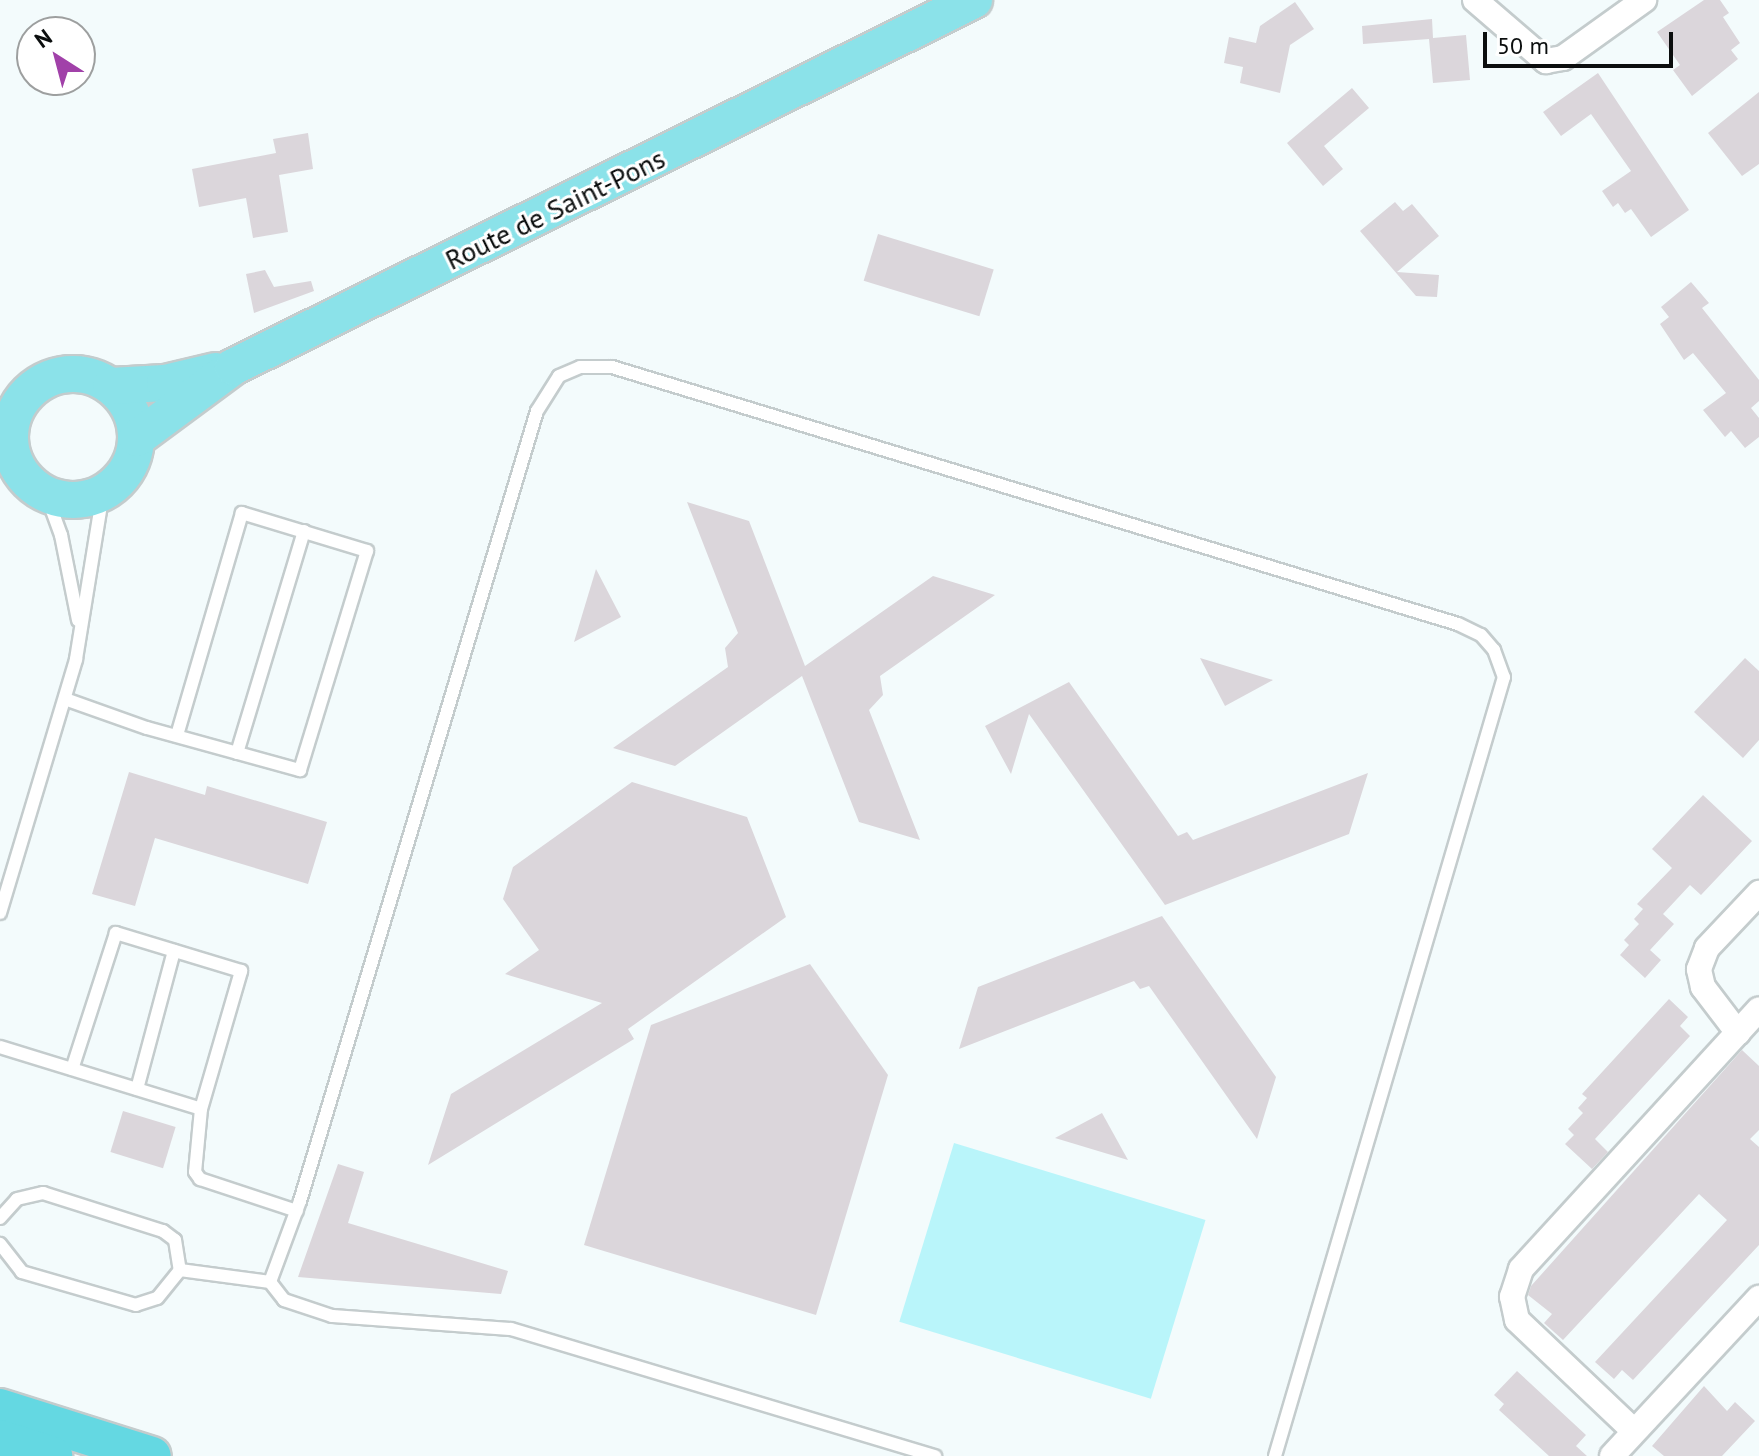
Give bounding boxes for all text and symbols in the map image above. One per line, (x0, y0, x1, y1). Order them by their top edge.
north arrow (16, 16, 96, 96)
scale bar (1487, 16, 1677, 66)
text: N (29, 23, 57, 54)
text: 50 m (1497, 30, 1549, 61)
street label: Route de Saint-Pons (440, 141, 670, 277)

